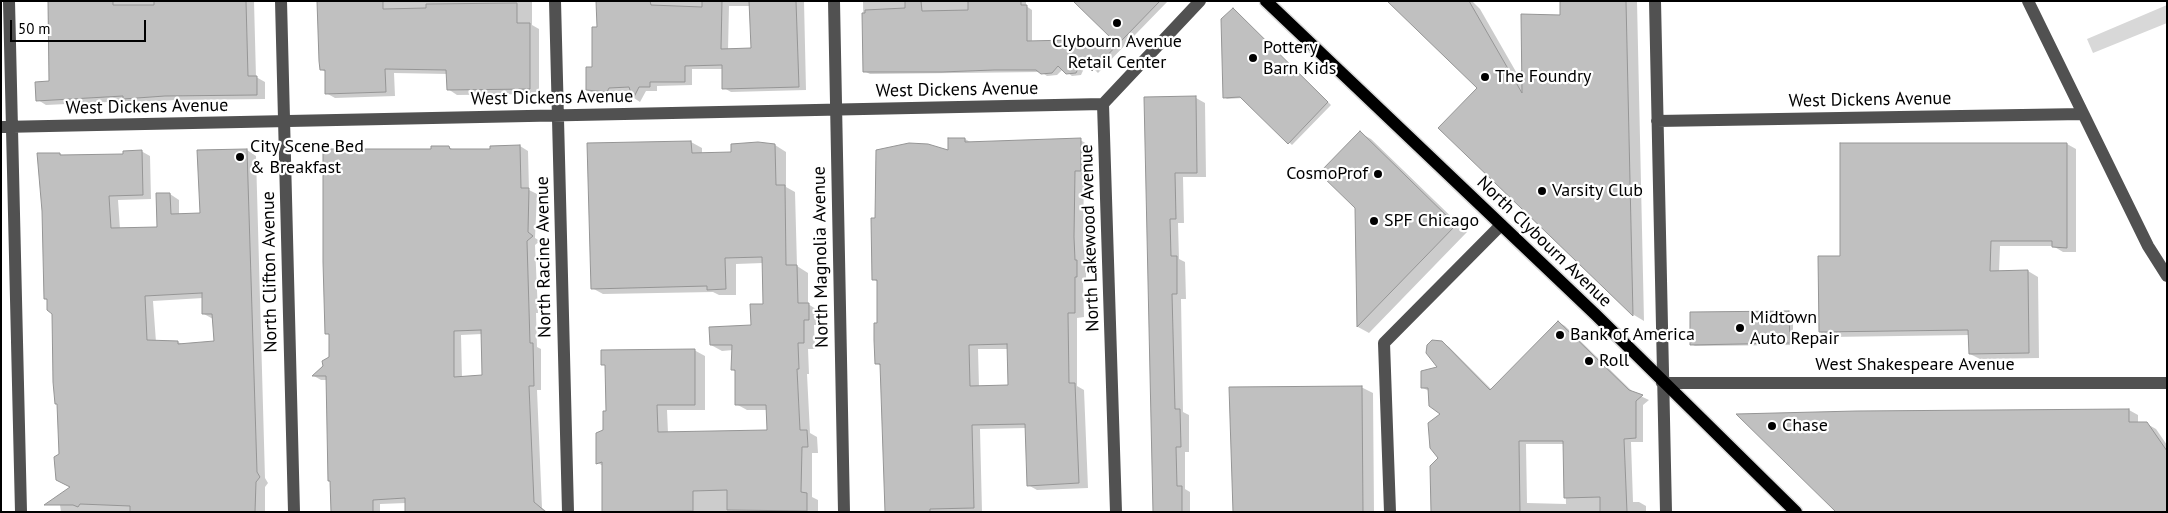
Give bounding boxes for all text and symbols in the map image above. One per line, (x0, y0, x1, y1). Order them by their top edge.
scale bar (12, 10, 149, 42)
marker: Clybourn Avenue Retail Center (1111, 17, 1123, 29)
text: 50 m (18, 19, 51, 38)
place label: Clybourn Avenue Retail Center (1052, 31, 1182, 74)
place label: Pottery Barn Kids (1263, 37, 1336, 80)
marker: Pottery Barn Kids (1247, 52, 1259, 64)
place label: The Foundry (1495, 66, 1591, 88)
marker: The Foundry (1479, 71, 1491, 83)
street label: West Dickens Avenue (876, 78, 1038, 102)
street label: West Dickens Avenue (471, 86, 633, 110)
street label: West Dickens Avenue (1789, 88, 1951, 112)
street label: West Dickens Avenue (66, 95, 228, 119)
place label: City Scene Bed & Breakfast (250, 136, 364, 178)
street label: North Lakewood Avenue (1076, 144, 1104, 332)
marker: City Scene Bed & Breakfast (234, 151, 246, 163)
place label: CosmoProf (1286, 163, 1368, 185)
street label: North Magnolia Avenue (809, 166, 833, 348)
marker: CosmoProf (1372, 168, 1384, 180)
street label: North Clybourn Avenue (1472, 172, 1616, 312)
street label: North Racine Avenue (532, 176, 556, 338)
place label: Varsity Club (1552, 180, 1643, 202)
marker: Varsity Club (1536, 185, 1548, 197)
street label: North Clifton Avenue (258, 191, 282, 353)
place label: SPF Chicago (1384, 210, 1479, 232)
marker: SPF Chicago (1368, 215, 1380, 227)
place label: Midtown Auto Repair (1750, 307, 1839, 350)
marker: Midtown Auto Repair (1734, 322, 1746, 334)
place label: Bank of America (1570, 324, 1695, 346)
marker: Bank of America (1554, 329, 1566, 341)
place label: Roll (1599, 350, 1629, 372)
street label: West Shakespeare Avenue (1815, 354, 2015, 376)
marker: Roll (1583, 355, 1595, 367)
place label: Chase (1782, 415, 1828, 437)
marker: Chase (1766, 420, 1778, 432)

